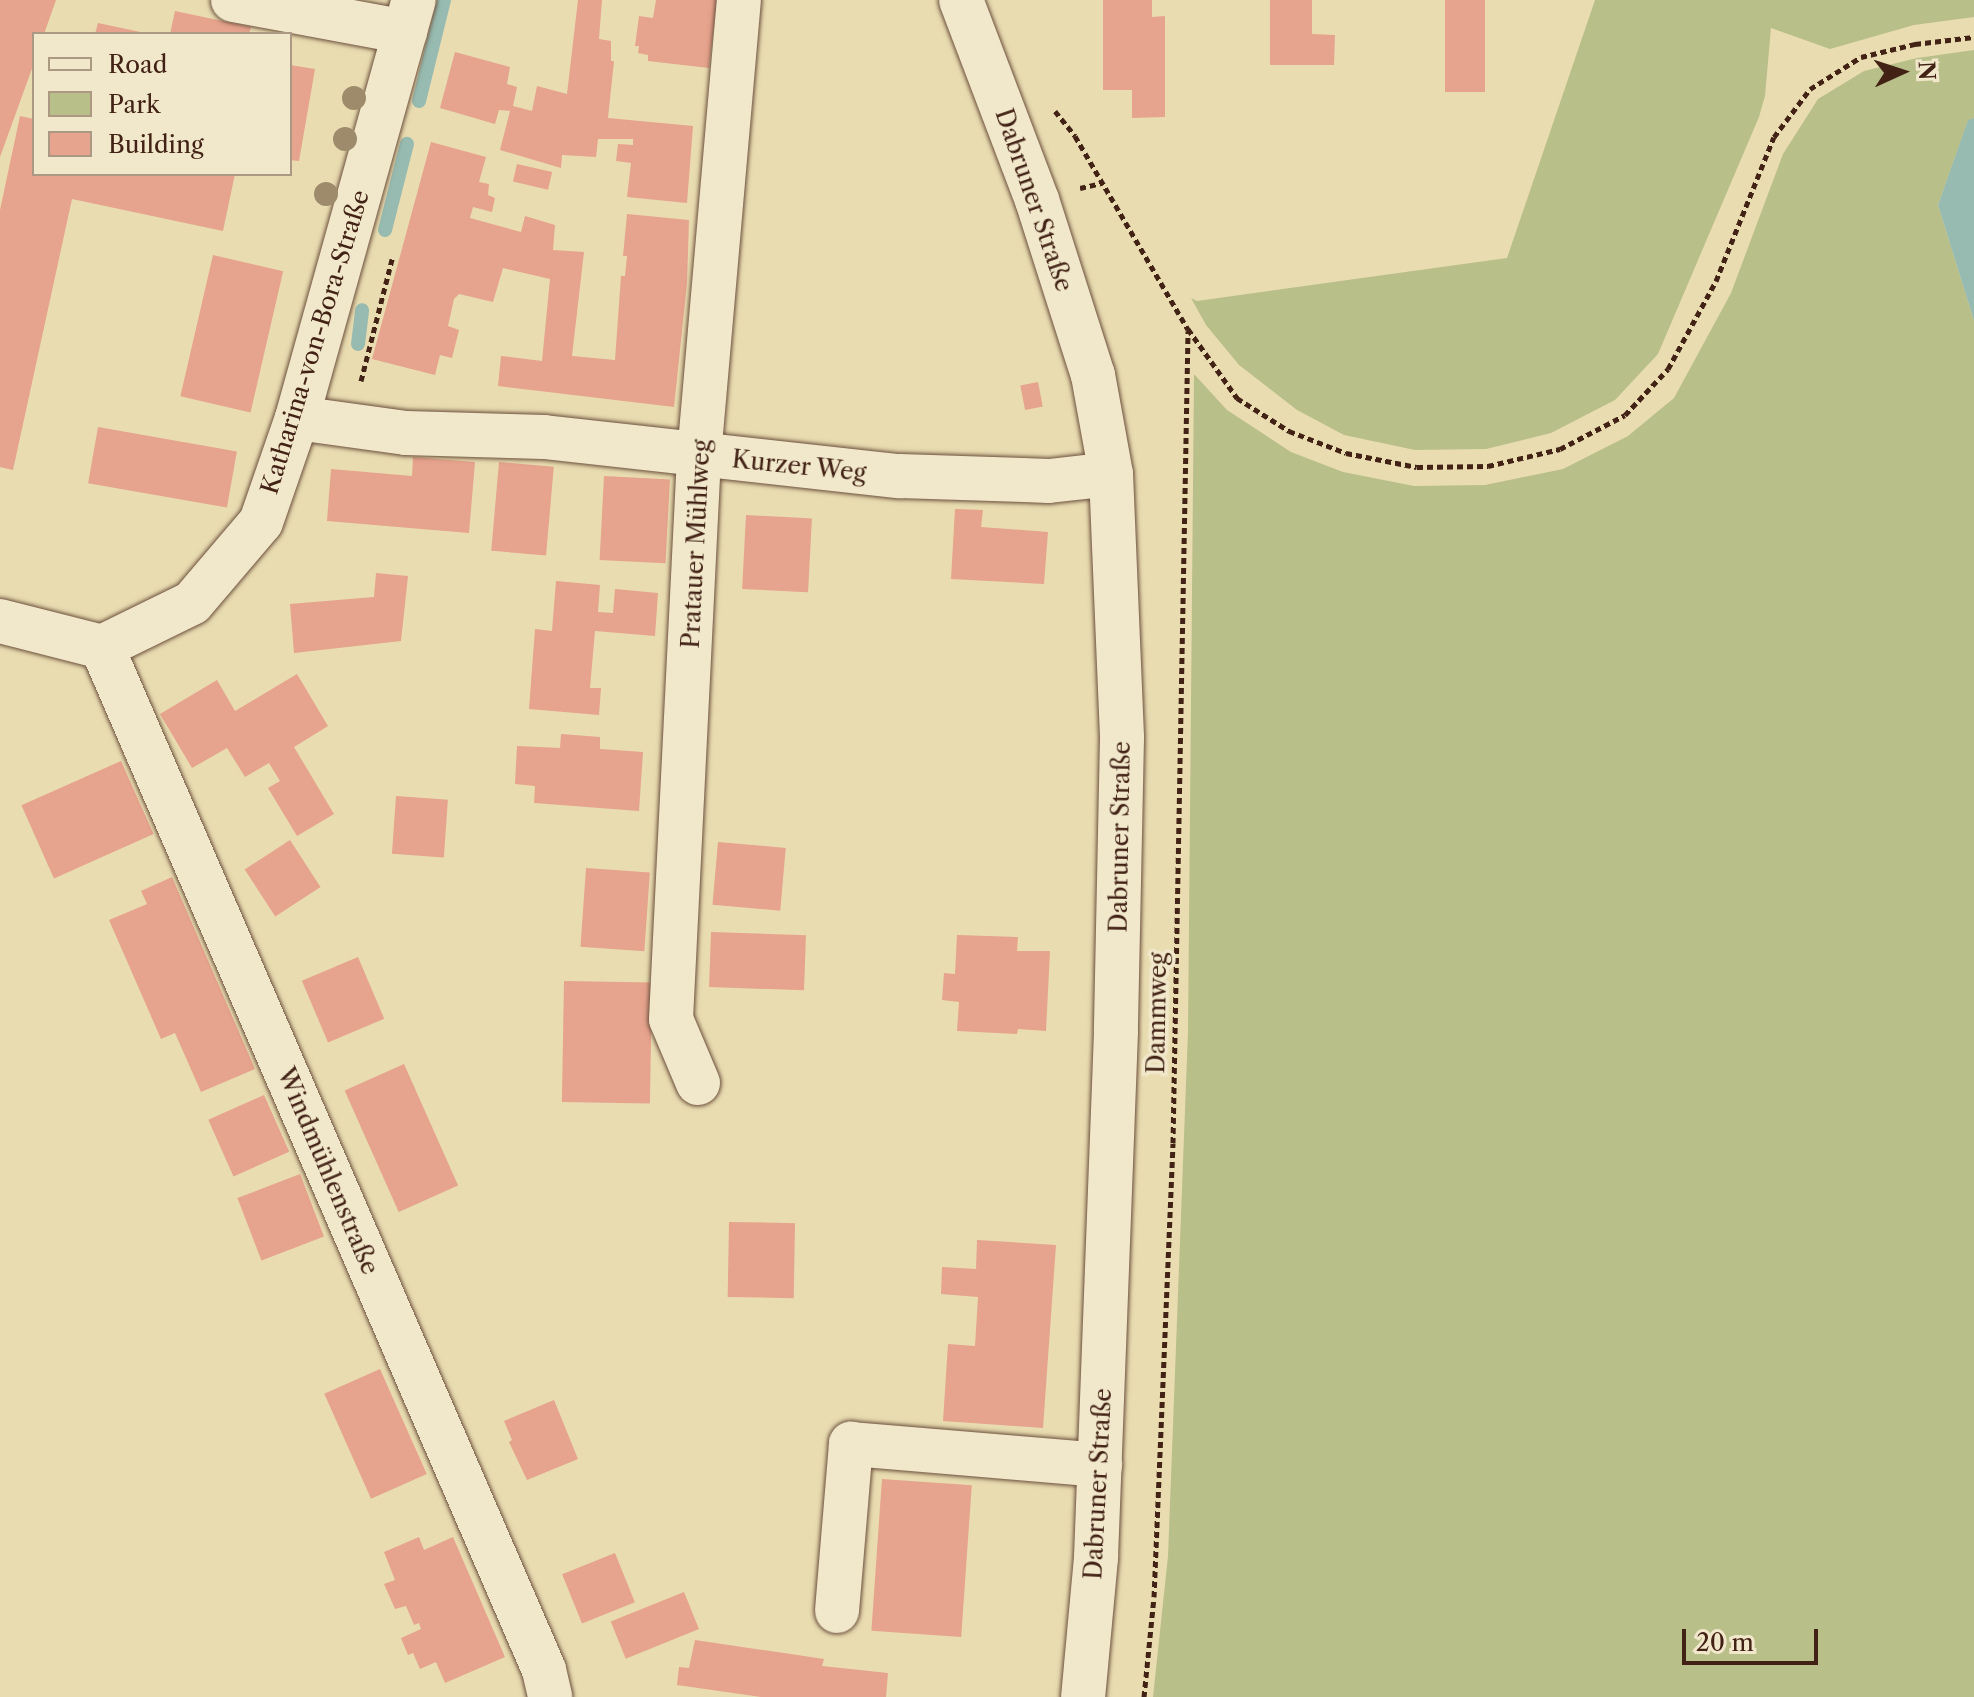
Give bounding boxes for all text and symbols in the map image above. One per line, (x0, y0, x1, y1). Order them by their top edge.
legend (32, 32, 292, 176)
north arrow (1862, 32, 1942, 112)
text: Road (108, 50, 167, 79)
text: N (1912, 60, 1940, 81)
text: Park (108, 90, 160, 119)
street label: Dabruner Straße (989, 105, 1079, 295)
text: Building (108, 130, 204, 159)
street label: Katharina-von-Bora-Straße (255, 186, 375, 498)
street label: Pratauer Mühlweg (676, 438, 716, 650)
street label: Kurzer Weg (730, 445, 868, 487)
street label: Dabruner Straße (1104, 741, 1136, 933)
street label: Dammweg (1142, 952, 1172, 1074)
street label: Windmühlenstraße (271, 1063, 385, 1279)
street label: Dabruner Straße (1079, 1387, 1117, 1581)
scale bar (1686, 1613, 1822, 1663)
text: 20 m (1696, 1628, 1754, 1657)

